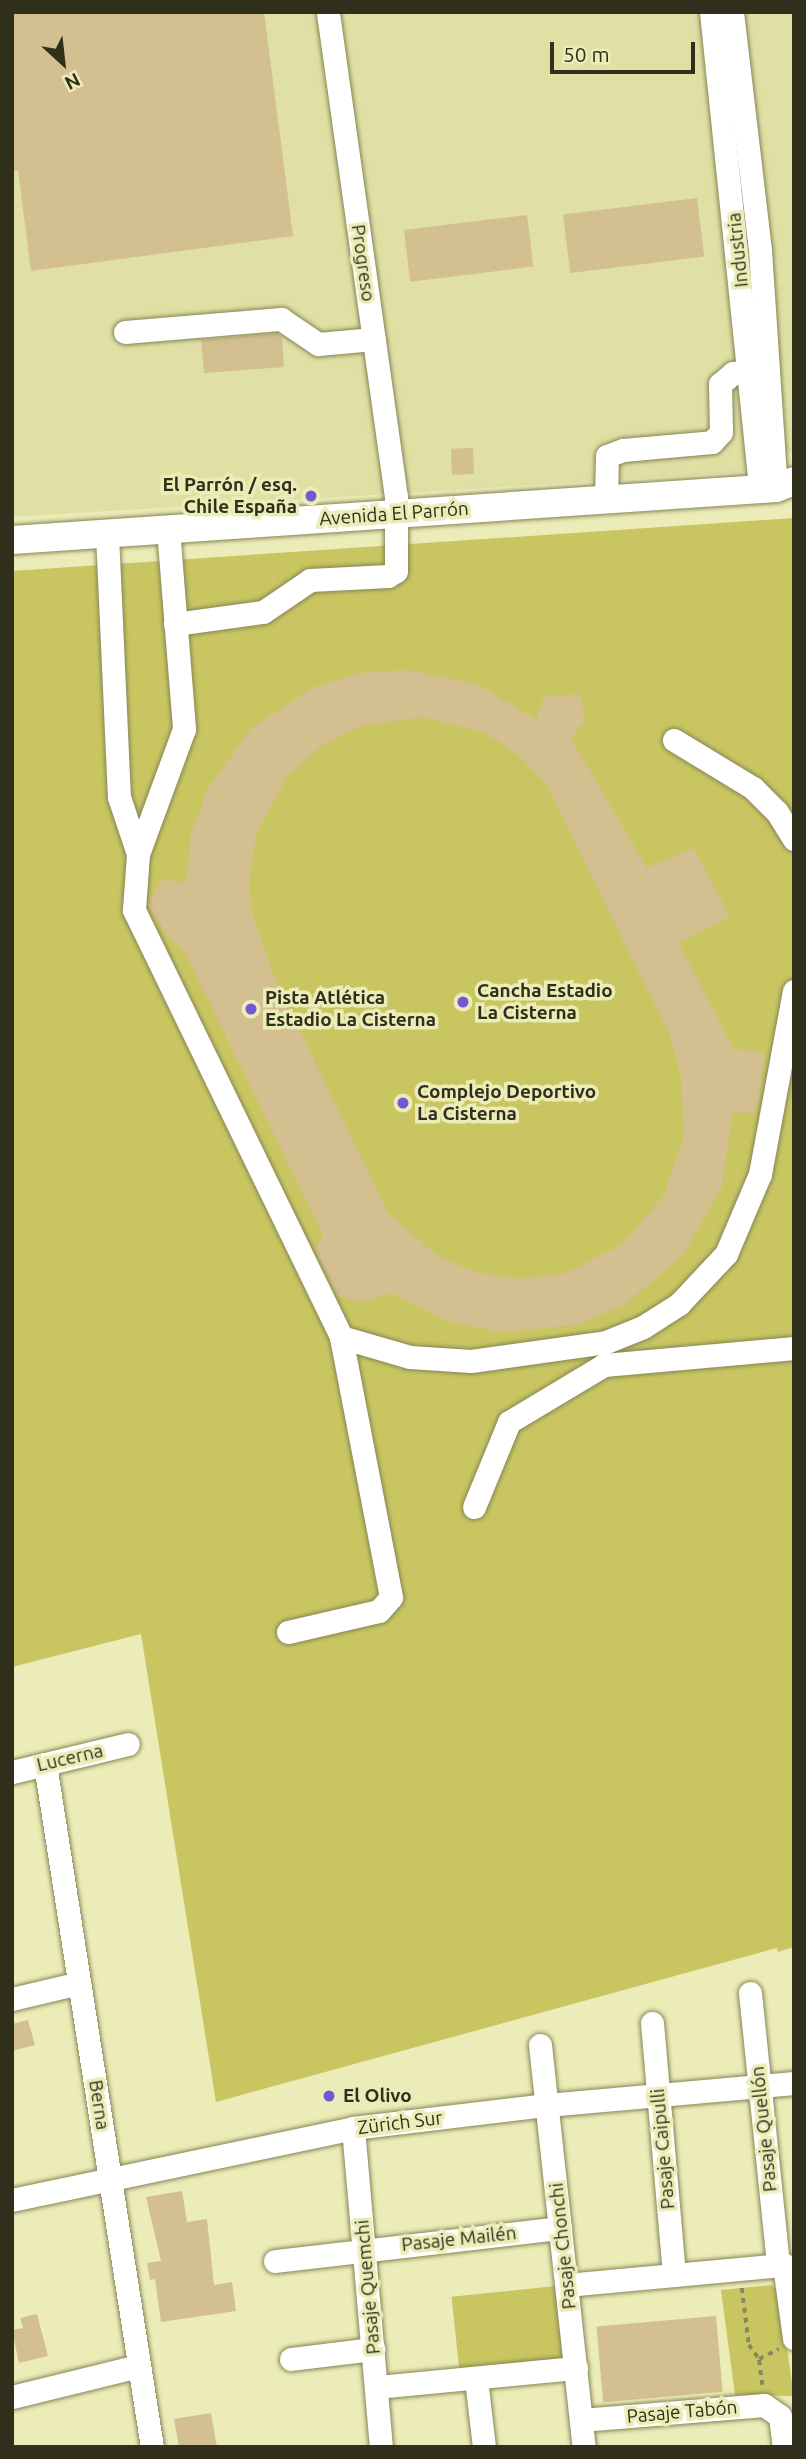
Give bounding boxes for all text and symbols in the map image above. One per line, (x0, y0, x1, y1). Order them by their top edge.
north arrow (28, 28, 98, 98)
scale bar (554, 28, 699, 72)
text: 50 m (563, 42, 610, 66)
text: N (61, 69, 84, 95)
street label: Industria (723, 212, 753, 288)
street label: Progreso (346, 223, 380, 303)
place label: El Parrón / esq. Chile España (162, 474, 297, 518)
marker: El Parrón / esq. Chile España (303, 488, 319, 504)
street label: Avenida El Parrón (318, 497, 470, 531)
place label: Cancha Estadio La Cisterna (477, 980, 613, 1024)
place label: Pista Atlética Estadio La Cisterna (265, 987, 436, 1031)
marker: Cancha Estadio La Cisterna (455, 994, 471, 1010)
marker: Pista Atlética Estadio La Cisterna (243, 1001, 259, 1017)
place label: Complejo Deportivo La Cisterna (417, 1081, 596, 1125)
marker: Complejo Deportivo La Cisterna (395, 1095, 411, 1111)
street label: Lucerna (35, 1739, 105, 1777)
street label: Pasaje Quellón (746, 2065, 782, 2193)
street label: Berna (84, 2078, 114, 2132)
place label: El Olivo (343, 2085, 412, 2107)
marker: El Olivo (321, 2088, 337, 2104)
street label: Pasaje Caipulli (646, 2088, 680, 2210)
street label: Zürich Sur (356, 2106, 444, 2140)
street label: Pasaje Chonchi (545, 2182, 581, 2310)
street label: Pasaje Quemchi (351, 2219, 385, 2355)
street label: Pasaje Mailén (400, 2222, 518, 2256)
street label: Pasaje Tabón (626, 2396, 738, 2428)

